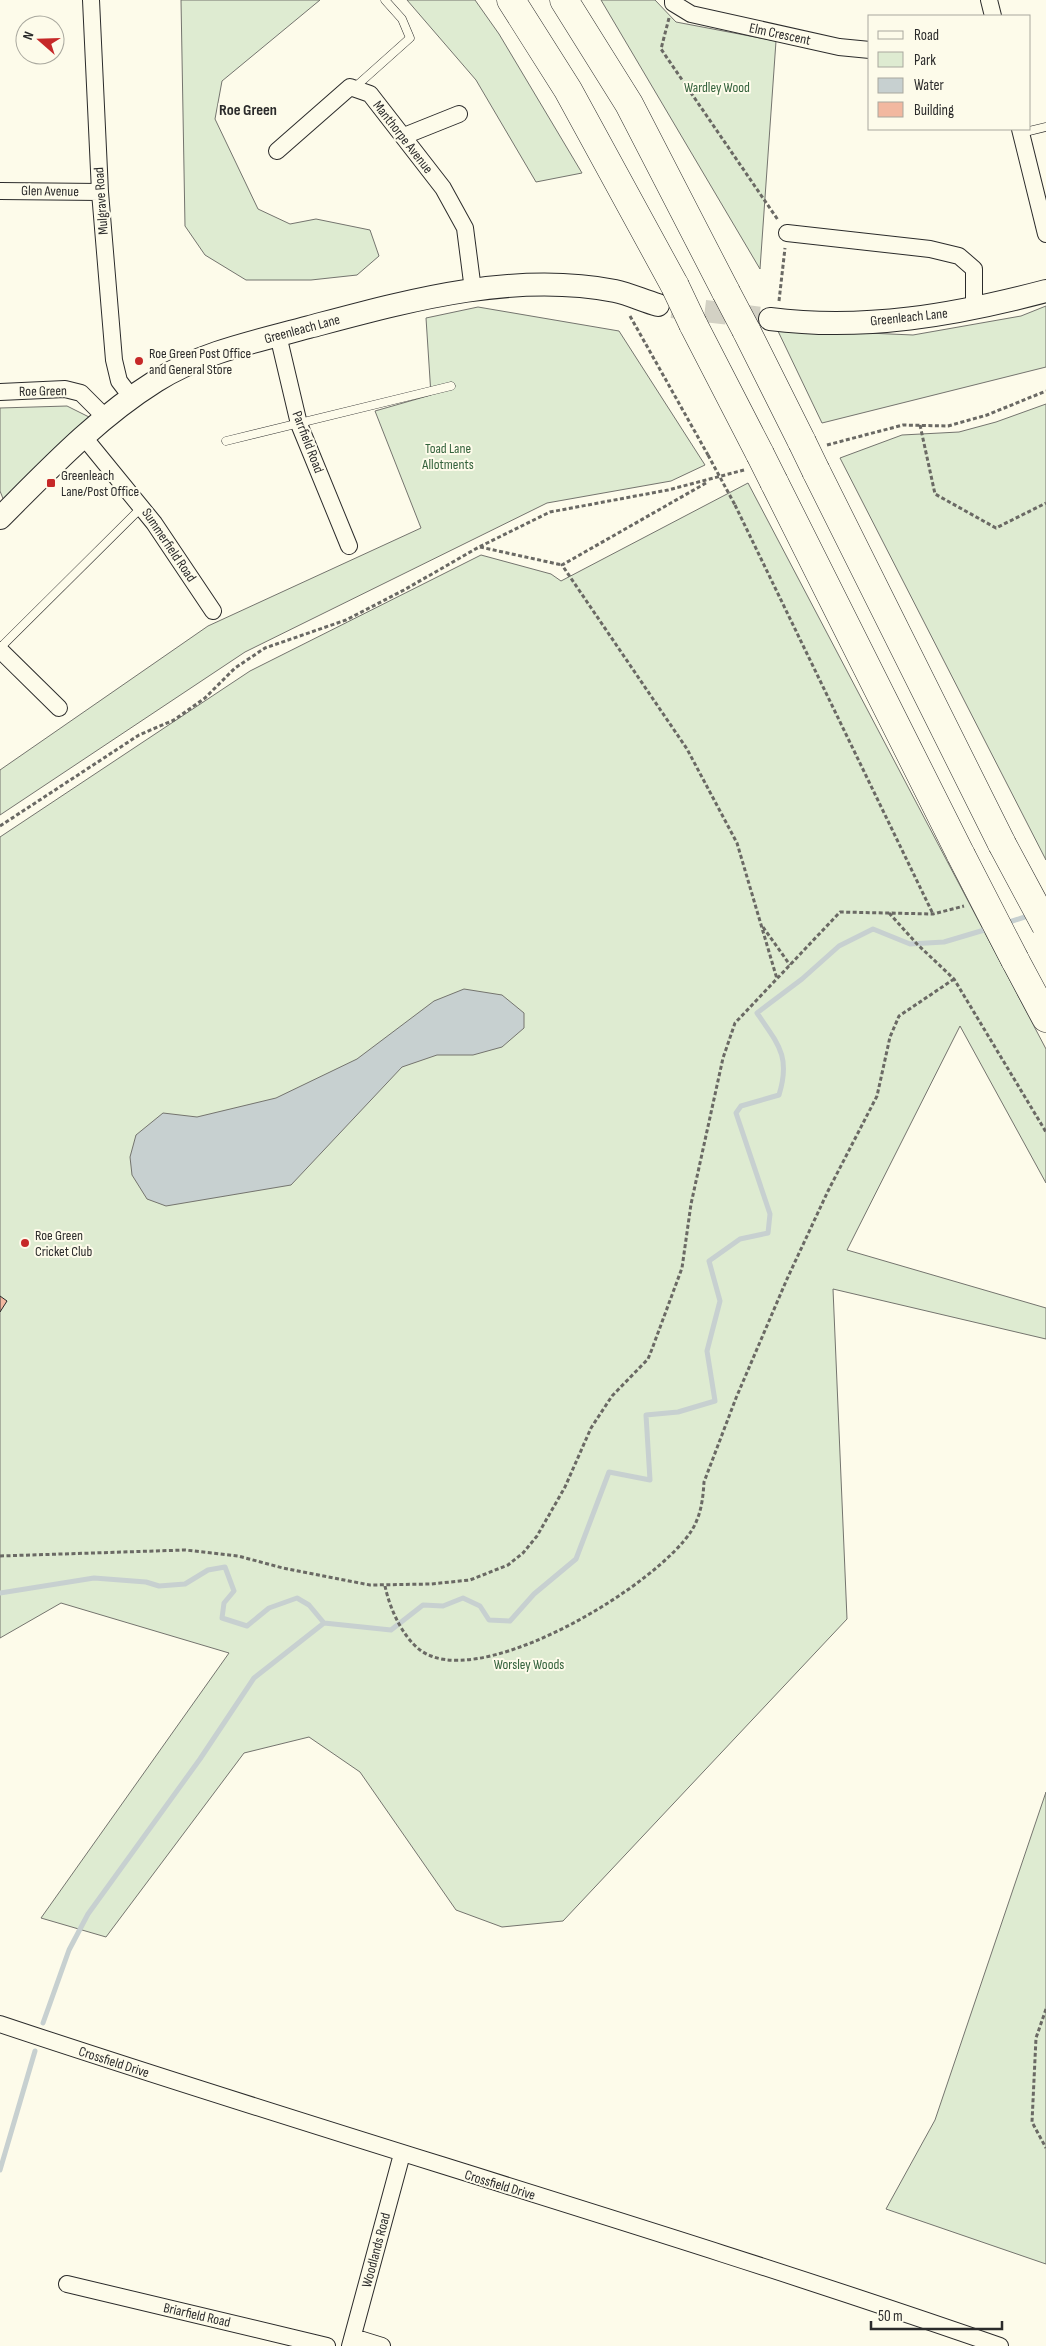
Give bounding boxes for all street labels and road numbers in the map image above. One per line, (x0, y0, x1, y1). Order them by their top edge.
street label: Elm Crescent (748, 19, 812, 49)
street label: Manthorpe Avenue (369, 97, 437, 177)
street label: Mulgrave Road (90, 166, 112, 235)
street label: Glen Avenue (21, 182, 79, 200)
street label: Greenleach Lane (869, 304, 949, 330)
street label: Greenleach Lane (262, 311, 342, 347)
street label: Roe Green (19, 382, 67, 400)
street label: Parrfield Road (288, 409, 328, 476)
street label: Summerfield Road (138, 505, 200, 585)
street label: Crossfield Drive (77, 2043, 151, 2081)
street label: Crossfield Drive (463, 2166, 537, 2204)
street label: Woodlands Road (358, 2211, 394, 2289)
street label: Briarfield Road (162, 2299, 232, 2331)

